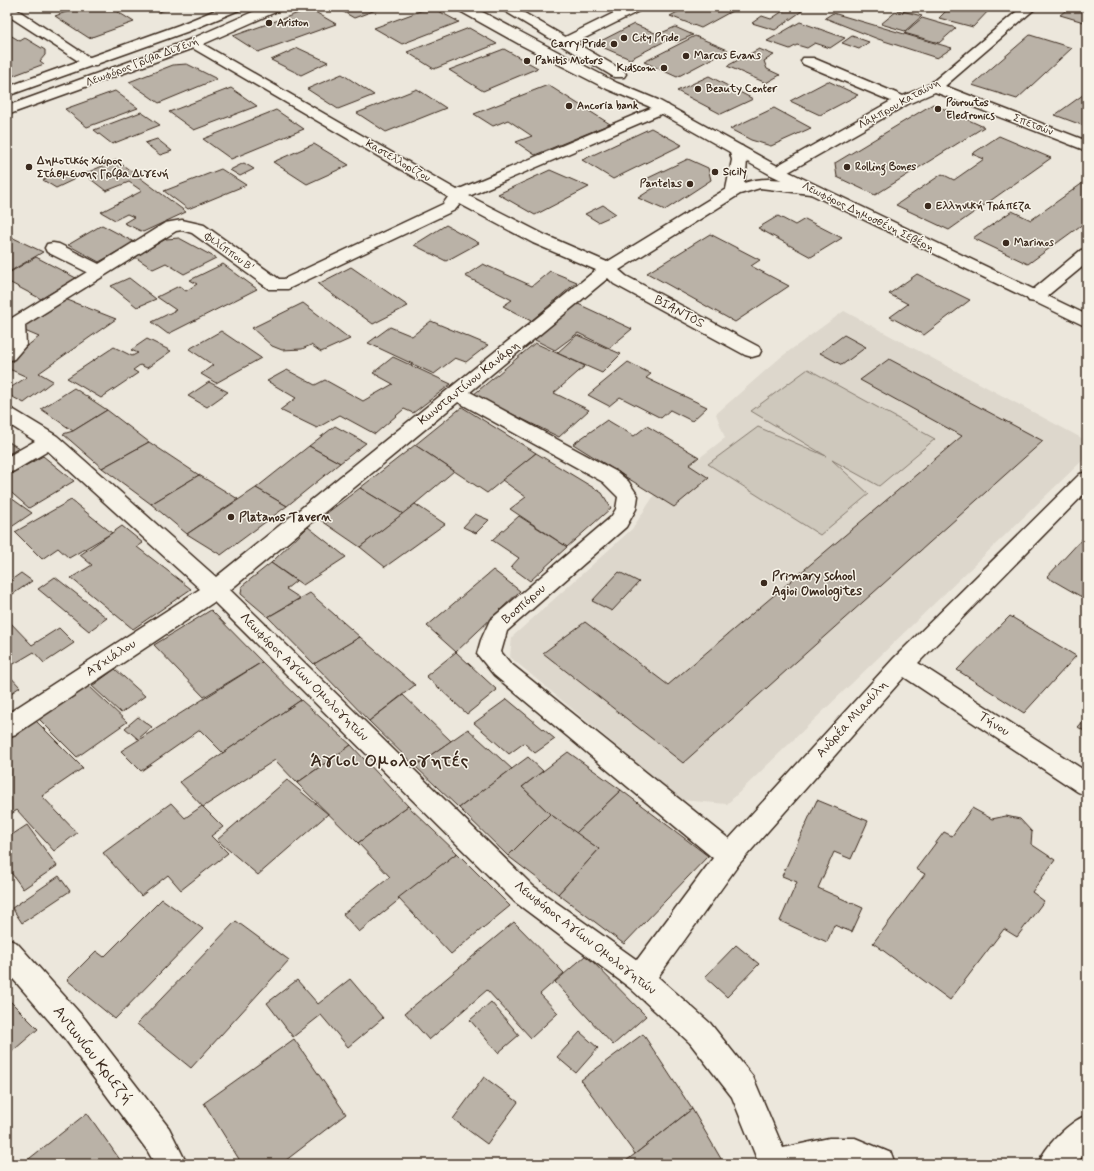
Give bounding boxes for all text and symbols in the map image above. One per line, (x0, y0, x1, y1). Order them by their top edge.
place label: Ariston (277, 16, 309, 30)
marker: Ariston (264, 18, 274, 28)
place label: City Pride (632, 31, 679, 45)
marker: City Pride (619, 33, 629, 43)
street label: Λεωφόρος Γρίβα Διγενή (84, 34, 200, 90)
place label: Carry Pride (551, 37, 606, 51)
marker: Carry Pride (609, 39, 619, 49)
place label: Marcus Evans (694, 49, 761, 63)
marker: Marcus Evans (681, 51, 691, 61)
place label: Pahitis Motors (535, 54, 603, 68)
marker: Pahitis Motors (522, 56, 532, 66)
place label: Kidscom (617, 61, 656, 75)
marker: Kidscom (659, 63, 669, 73)
street label: Λάμπρου Κατσώνη (856, 76, 942, 132)
place label: Beauty Center (706, 82, 778, 96)
marker: Beauty Center (693, 84, 703, 94)
place label: Pouroutos Electronics (946, 96, 996, 123)
place label: Ancoria bank (577, 99, 639, 113)
marker: Ancoria bank (564, 101, 574, 111)
marker: Pouroutos Electronics (933, 104, 943, 114)
street label: Σπετσών (1011, 111, 1055, 139)
street label: Καστελλορίζου (363, 137, 433, 185)
place label: Δημοτικός Χώρος Στάθμευσης Γρίβα Διγενή (36, 154, 169, 181)
place label: Rolling Bones (855, 160, 916, 176)
marker: Δημοτικός Χώρος Στάθμευσης Γρίβα Διγενή (24, 162, 34, 172)
marker: Rolling Bones (842, 162, 852, 172)
place label: Sicily (723, 165, 747, 179)
marker: Sicily (710, 167, 720, 177)
place label: Pantelas (640, 177, 682, 191)
street label: Λεωφόρος Δημοσθένη Σεβέρη (800, 178, 937, 255)
marker: Pantelas (685, 179, 695, 189)
place label: Ελληνική Τράπεζα (936, 199, 1031, 213)
marker: Ελληνική Τράπεζα (923, 201, 933, 211)
street label: Φιλίππου Β' (201, 229, 257, 275)
place label: Marinos (1014, 236, 1054, 250)
marker: Marinos (1001, 238, 1011, 248)
street label: BIANTOS (651, 292, 707, 332)
street label: Κωνσταντίνου Κανάρη (415, 337, 523, 429)
place label: Platanos Tavern (239, 509, 332, 526)
marker: Platanos Tavern (226, 512, 236, 522)
place label: Primary school Agioi Omologites (772, 568, 862, 602)
marker: Primary school Agioi Omologites (759, 578, 769, 588)
street label: Βοσπόρου (498, 580, 550, 628)
street label: Λεωφόρος Αγίων Ομολογητών (236, 609, 372, 745)
street label: Αγχιάλου (83, 635, 139, 680)
street label: Ανδρέα Μιαούλη (813, 677, 891, 761)
street label: Τήνου (975, 708, 1013, 740)
district label: Άγιοι Ομολογητές (311, 750, 469, 772)
street label: Λεωφόρος Αγίων Ομολογητών (511, 877, 660, 999)
street label: Αντωνίου Κριεζή (48, 1001, 138, 1109)

